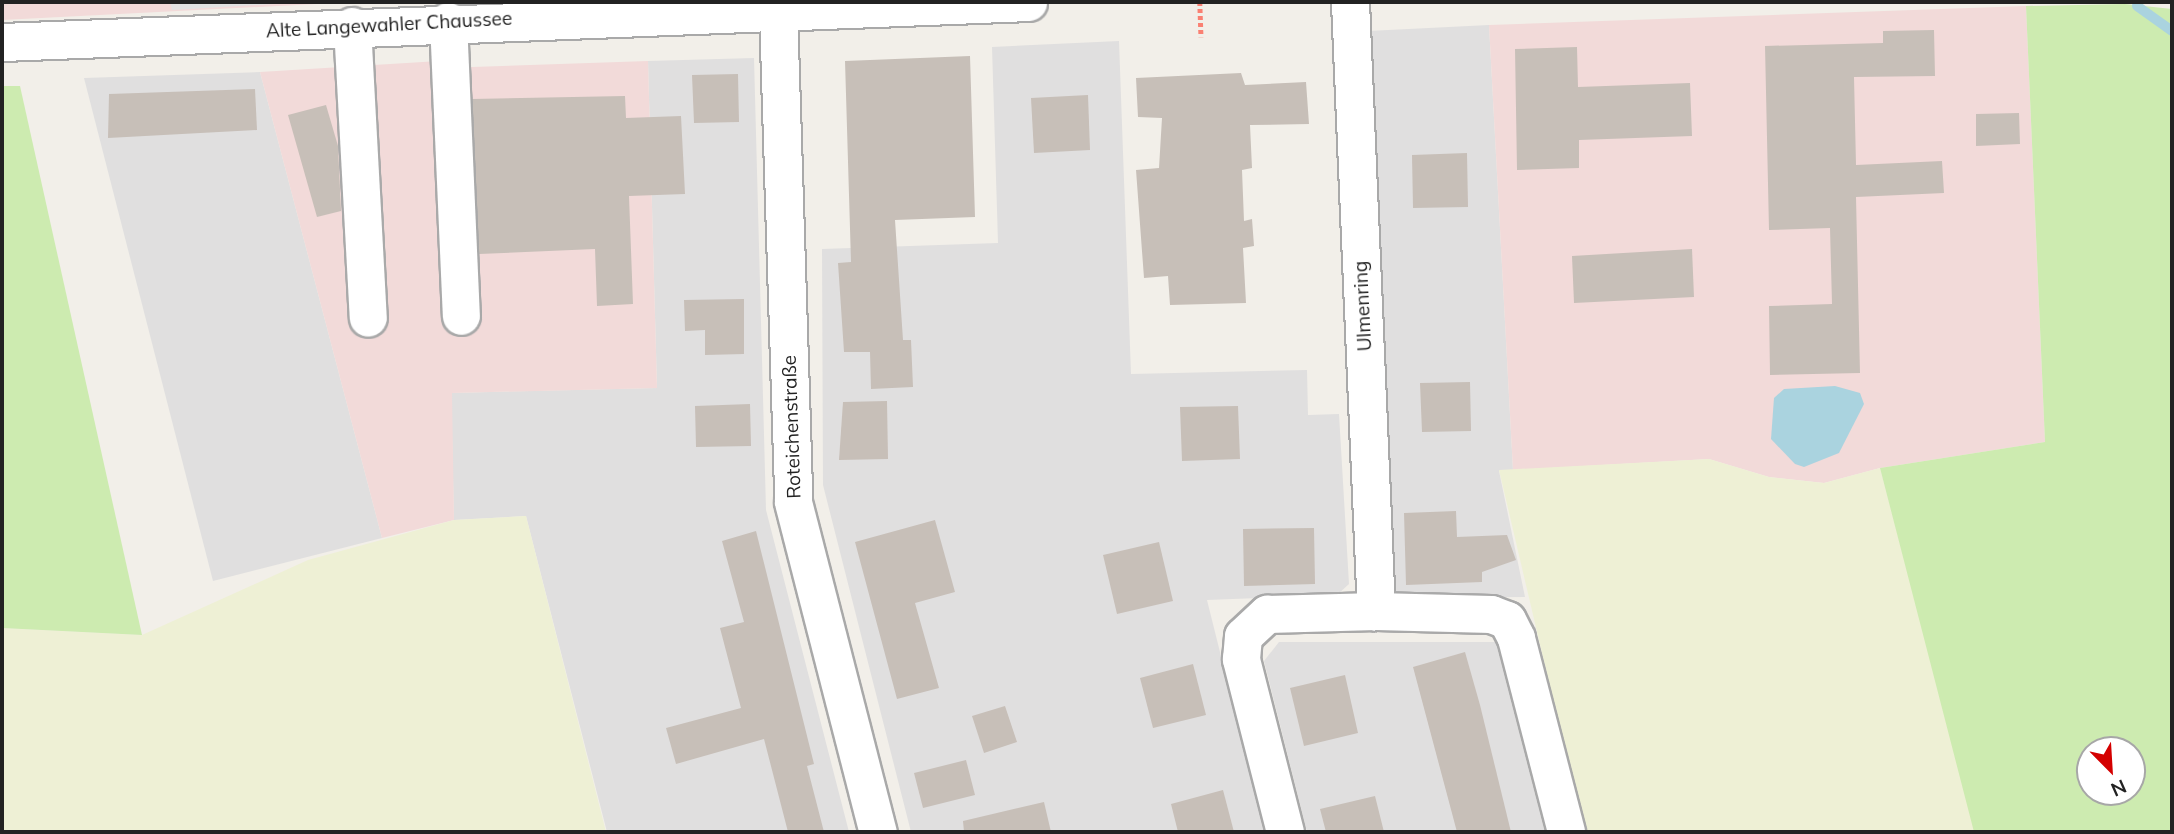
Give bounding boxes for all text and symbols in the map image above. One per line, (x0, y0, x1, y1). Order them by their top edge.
street label: Alte Langewahler Chaussee (265, 7, 513, 43)
street label: Ulmenring (1349, 260, 1377, 352)
street label: Roteichenstraße (778, 355, 806, 499)
north arrow (2076, 736, 2146, 806)
text: N (2107, 774, 2130, 802)

